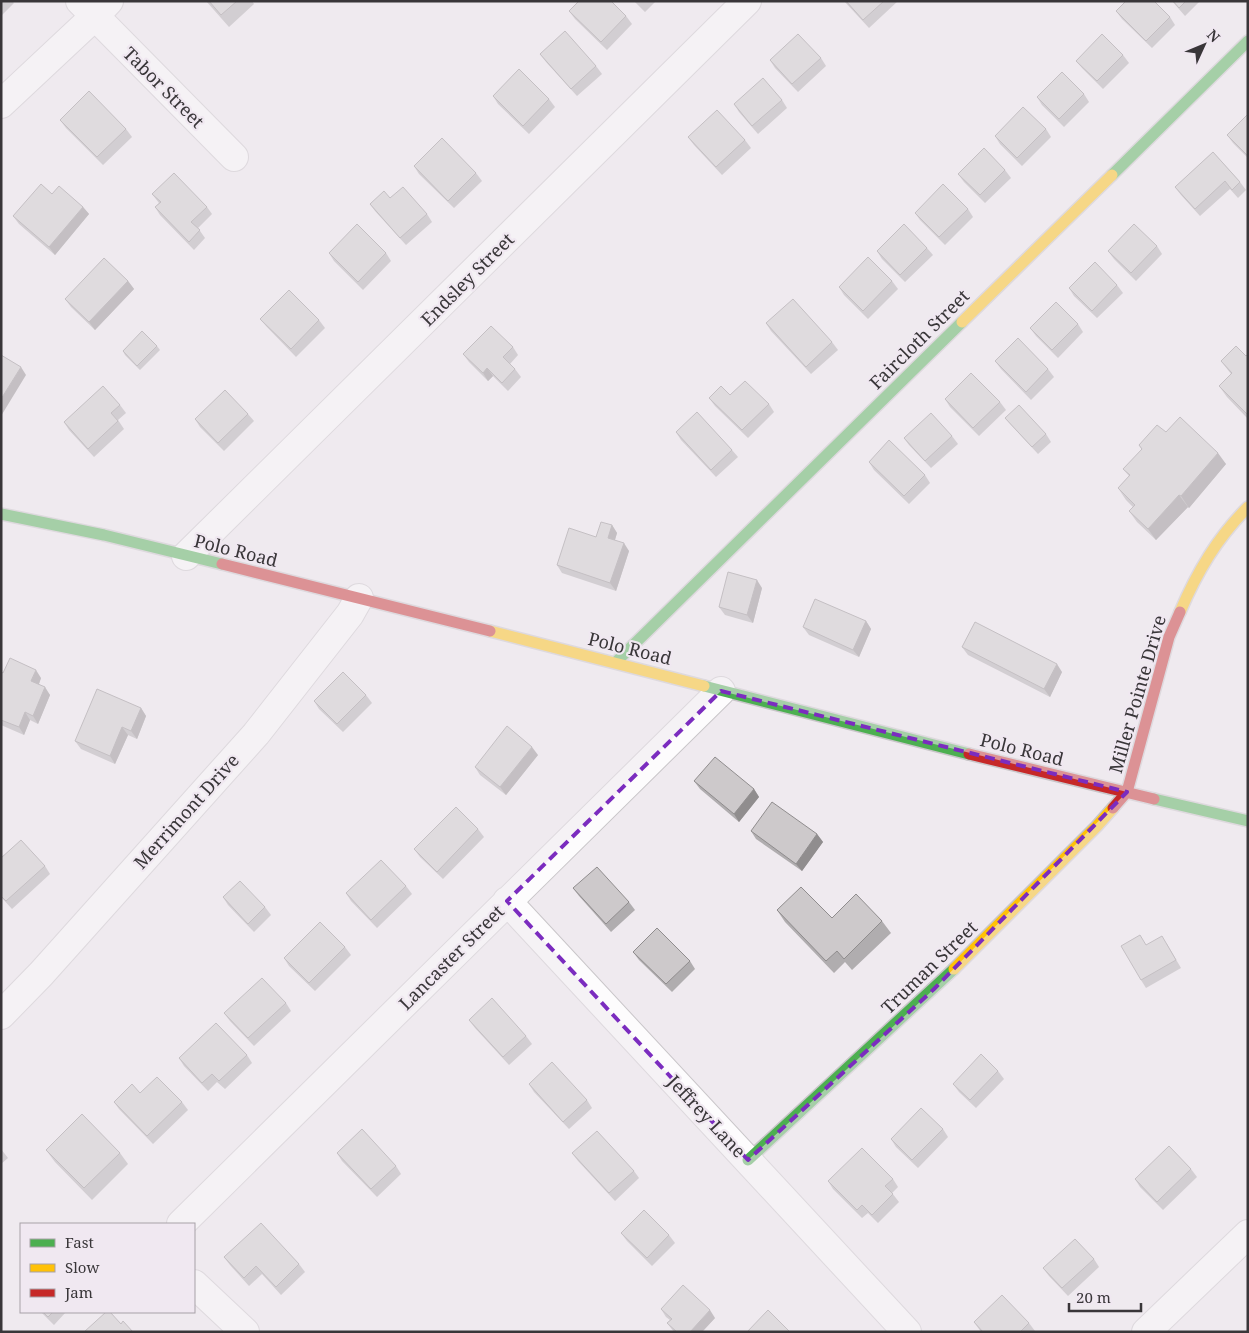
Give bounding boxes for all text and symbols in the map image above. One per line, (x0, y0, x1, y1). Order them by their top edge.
north arrow (1179, 20, 1229, 70)
text: N (1203, 25, 1224, 46)
street label: Tabor Street (118, 41, 210, 133)
street label: Endsley Street (415, 227, 519, 331)
street label: Faircloth Street (864, 284, 974, 394)
street label: Polo Road (192, 528, 280, 572)
street label: Miller Pointe Drive (1103, 612, 1171, 776)
street label: Polo Road (586, 626, 674, 670)
street label: Polo Road (978, 727, 1066, 771)
street label: Merrimont Drive (128, 748, 244, 874)
street label: Lancaster Street (393, 899, 509, 1015)
street label: Truman Street (876, 915, 982, 1019)
street label: Jeffrey Lane (662, 1069, 751, 1162)
legend (20, 1223, 195, 1313)
text: Fast (65, 1232, 94, 1252)
text: Slow (65, 1257, 99, 1277)
scale bar (1069, 1280, 1142, 1312)
text: Jam (64, 1282, 93, 1302)
text: 20 m (1076, 1287, 1111, 1307)

